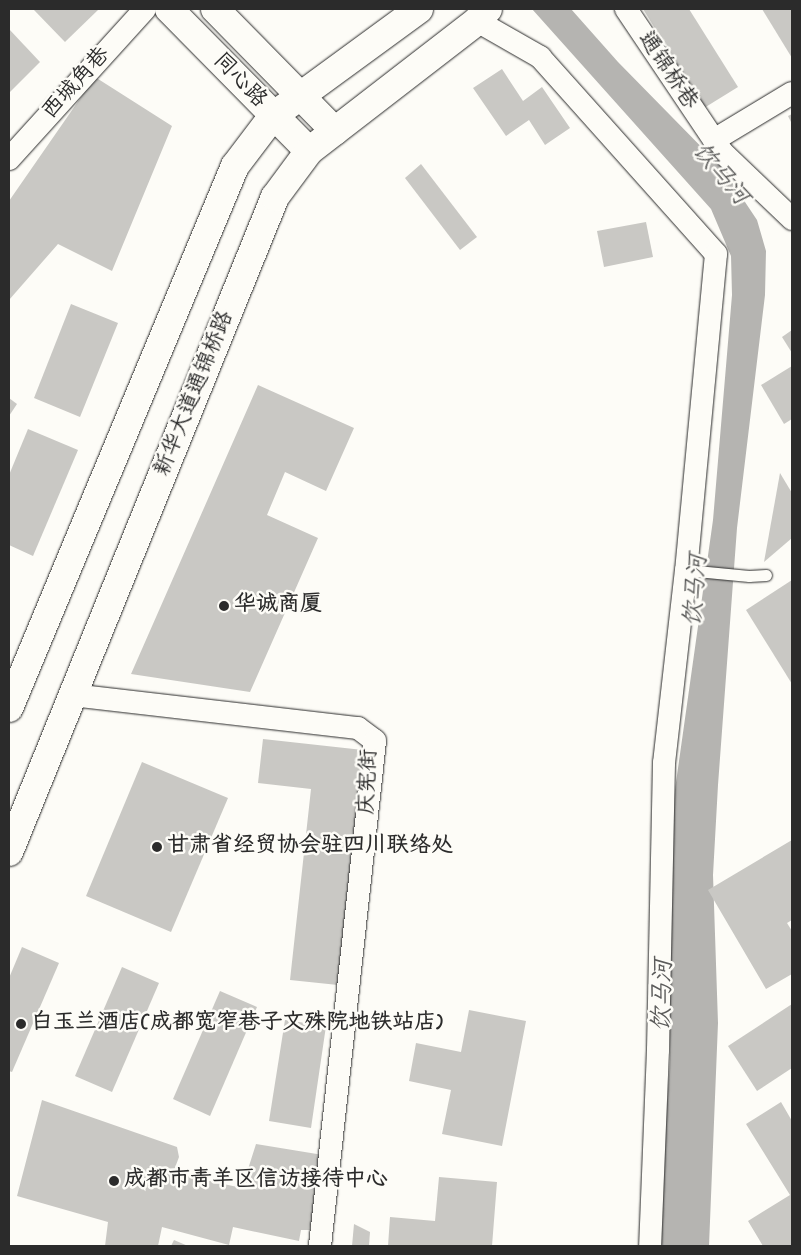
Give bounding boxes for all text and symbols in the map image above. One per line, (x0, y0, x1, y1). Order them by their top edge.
street label: 通锦桥巷 (631, 27, 703, 115)
street label: 西城角巷 (38, 42, 116, 126)
street label: 同心路 (207, 48, 271, 114)
water label: 饮马河 (686, 138, 754, 212)
street label: 新华大道通锦桥路 (150, 307, 240, 481)
water label: 饮马河 (680, 553, 714, 627)
place label: 华诚商厦 (234, 593, 322, 619)
marker: 华诚商厦 (218, 600, 230, 612)
street label: 庆宪街 (354, 748, 384, 816)
place label: 甘肃省经贸协会驻四川联络处 (167, 834, 453, 860)
marker: 甘肃省经贸协会驻四川联络处 (151, 841, 163, 853)
water label: 饮马河 (648, 959, 680, 1031)
place label: 白玉兰酒店(成都宽窄巷子文殊院地铁站店) (31, 1011, 443, 1037)
marker: 白玉兰酒店(成都宽窄巷子文殊院地铁站店) (15, 1018, 27, 1030)
place label: 成都市青羊区信访接待中心 (124, 1168, 388, 1194)
marker: 成都市青羊区信访接待中心 (108, 1175, 120, 1187)

